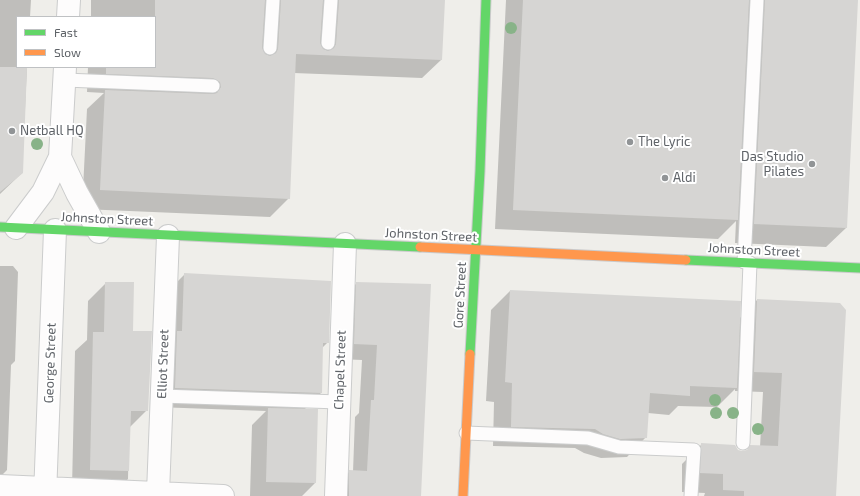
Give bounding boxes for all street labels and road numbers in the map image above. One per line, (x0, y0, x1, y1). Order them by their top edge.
street label: Johnston Street (60, 209, 154, 229)
street label: Johnston Street (384, 225, 478, 245)
street label: Johnston Street (707, 240, 801, 260)
street label: Gore Street (450, 261, 470, 329)
street label: George Street (41, 322, 59, 404)
street label: Elliot Street (154, 329, 172, 399)
street label: Chapel Street (331, 330, 349, 410)

